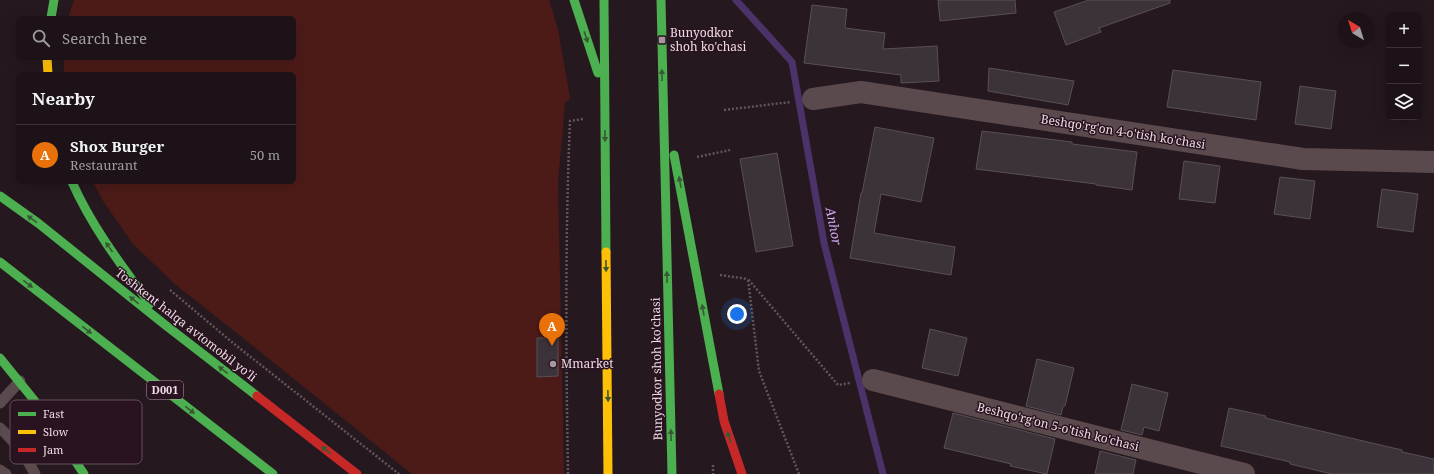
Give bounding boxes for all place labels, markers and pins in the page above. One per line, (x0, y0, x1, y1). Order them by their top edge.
place label: Bunyodkor shoh ko'chasi (670, 24, 746, 55)
marker: Bunyodkor shoh ko'chasi (657, 35, 667, 45)
pin: A (539, 313, 565, 346)
place label: Mmarket (561, 355, 613, 372)
marker: Mmarket (548, 359, 558, 369)

